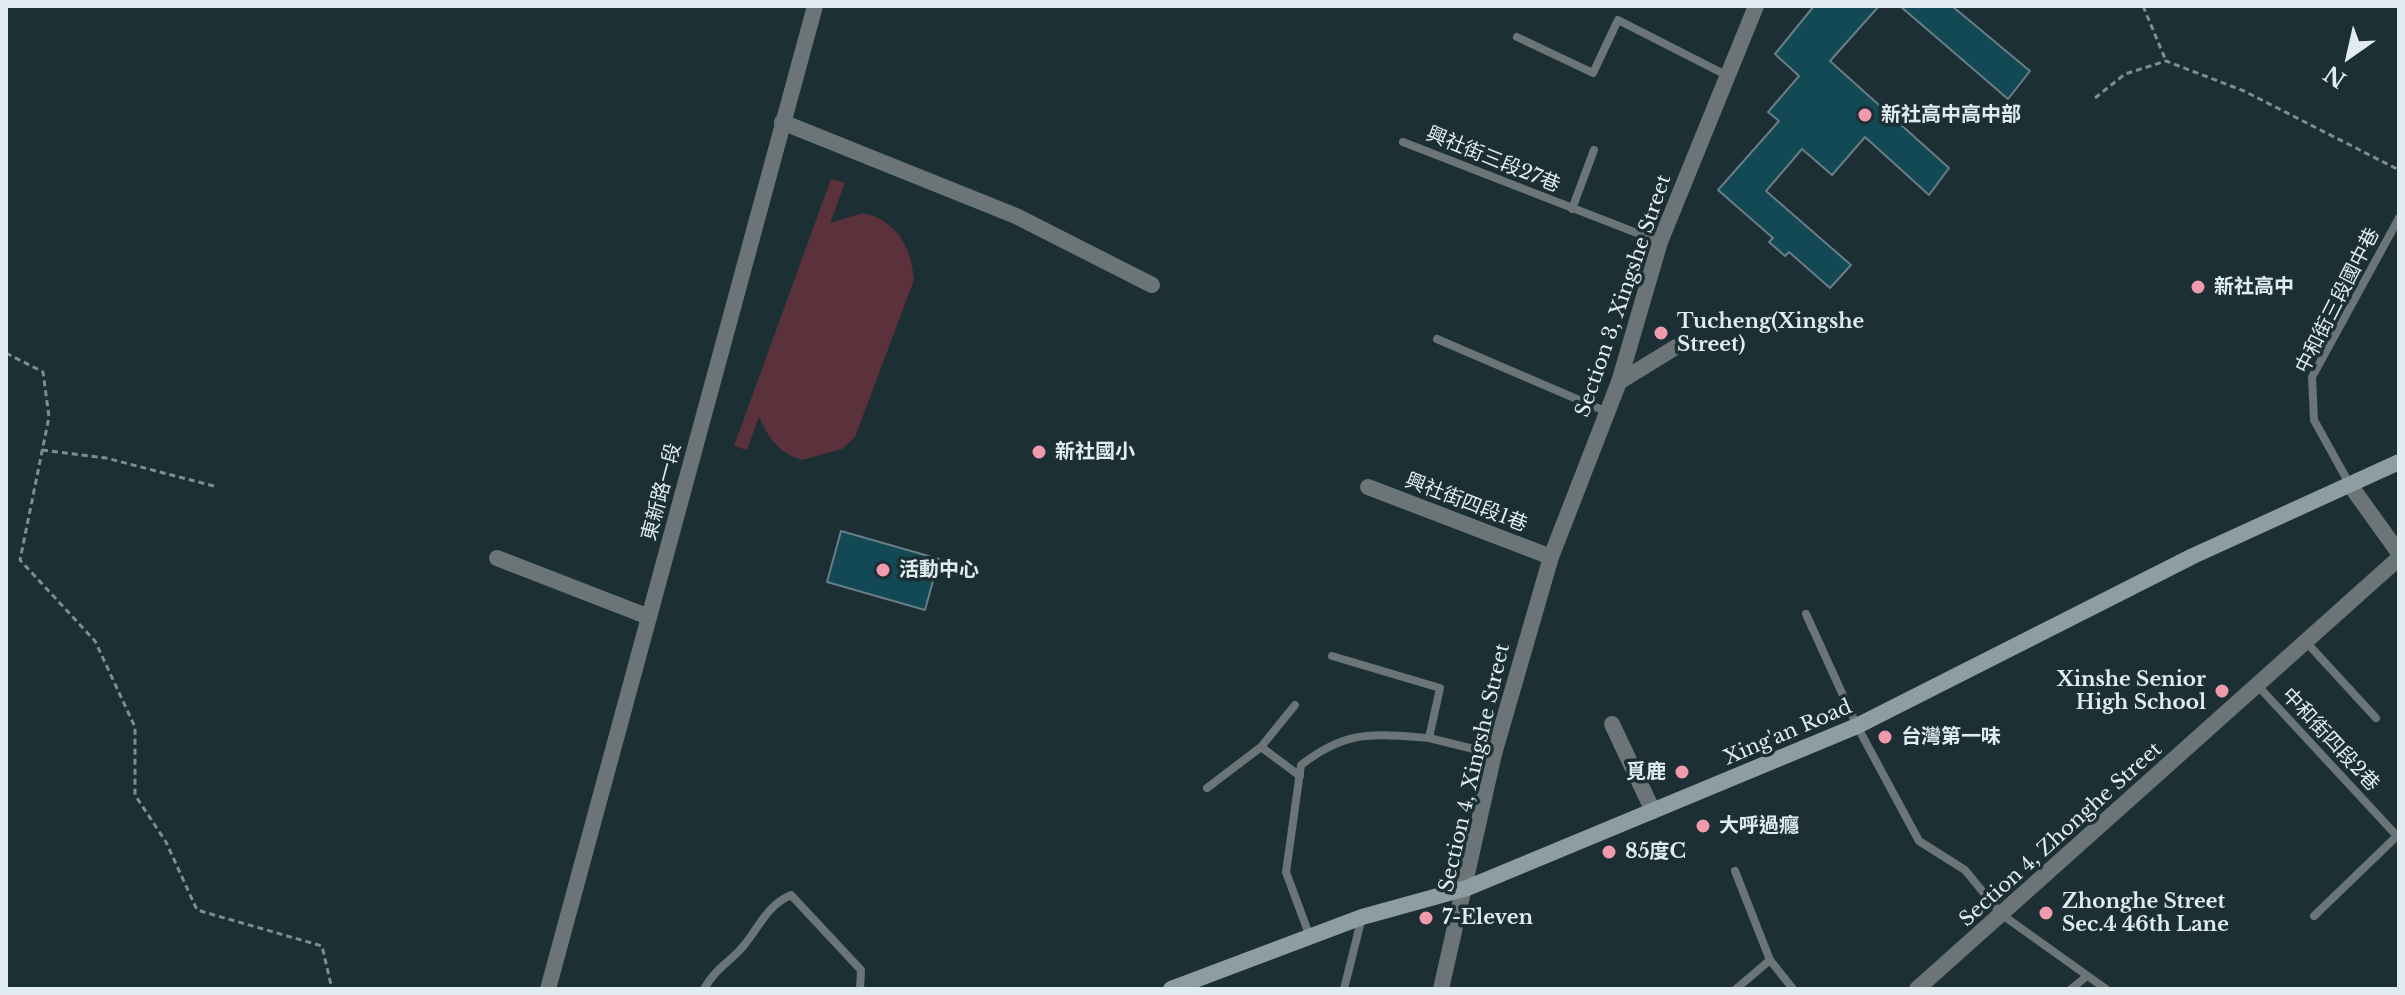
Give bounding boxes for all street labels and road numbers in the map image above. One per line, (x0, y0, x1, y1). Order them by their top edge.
street label: 興社街三段27巷 (1423, 122, 1563, 198)
street label: Section 3, Xingshe Street (1571, 172, 1677, 420)
street label: 中和街三段國中巷 (2291, 224, 2385, 378)
street label: 東新路一段 (637, 441, 687, 543)
street label: 興社街四段1巷 (1402, 469, 1530, 537)
street label: Section 4, Xingshe Street (1435, 642, 1515, 894)
street label: 中和街四段2巷 (2276, 683, 2384, 797)
street label: Xing'an Road (1720, 695, 1856, 771)
street label: Section 4, Zhonghe Street (1955, 738, 2167, 932)

